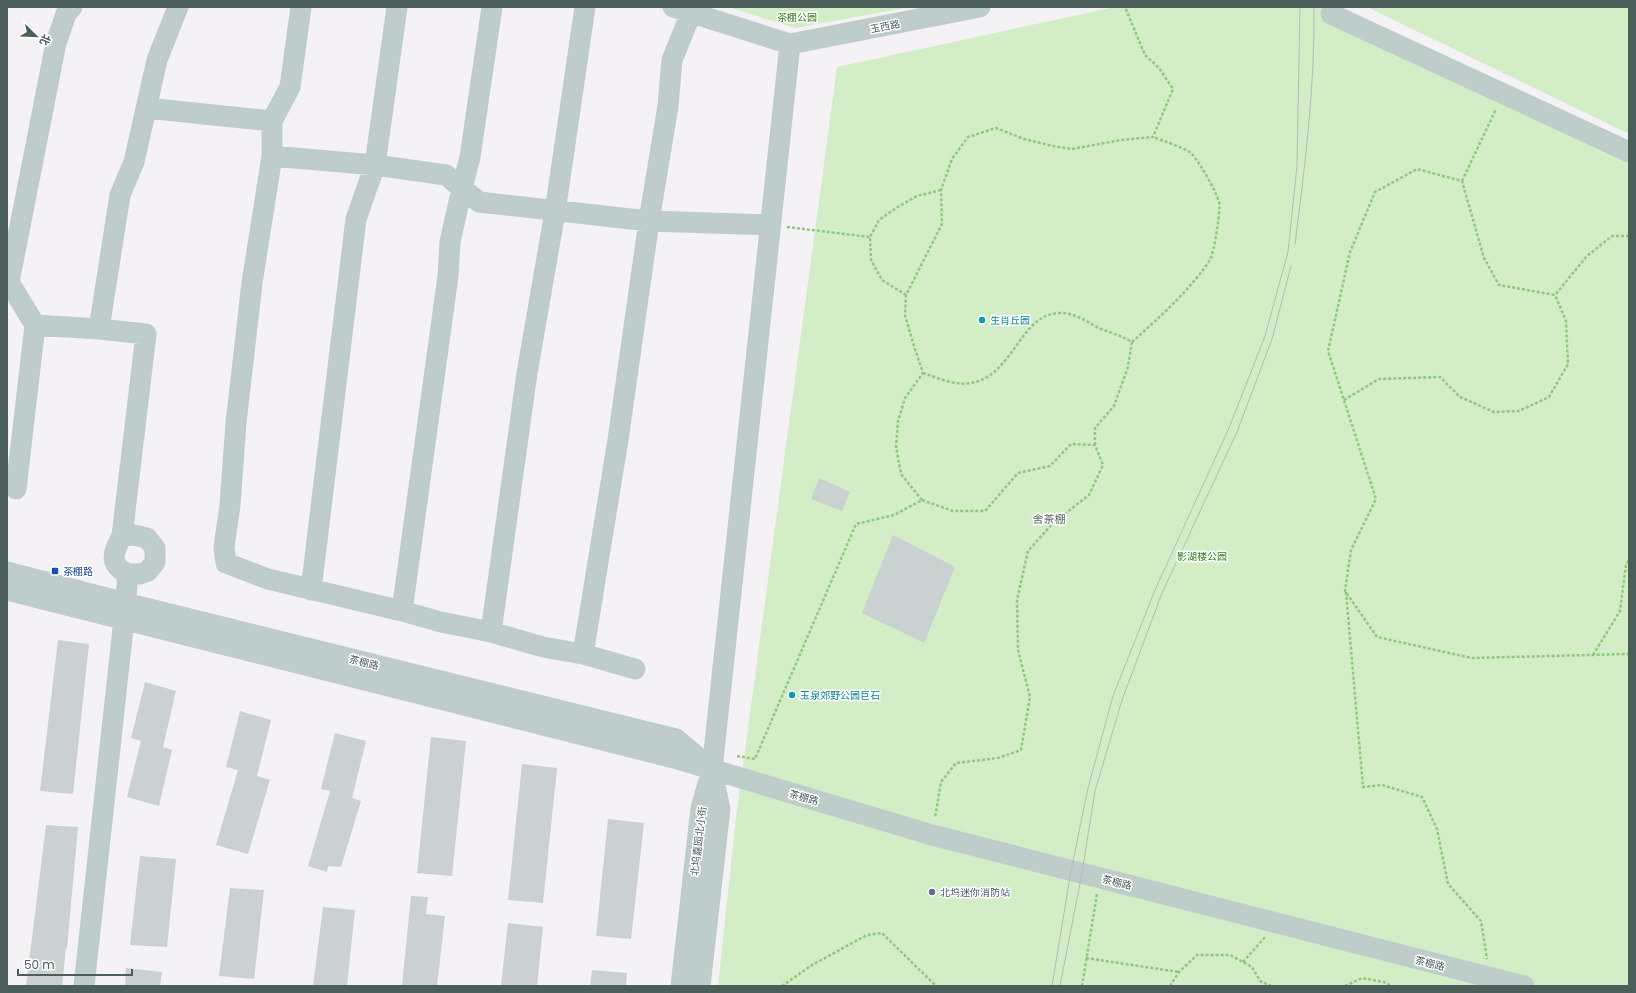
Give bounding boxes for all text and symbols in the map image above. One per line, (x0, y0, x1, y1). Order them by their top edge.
park label: 茶棚公园 (777, 10, 817, 25)
north arrow (16, 16, 56, 56)
street label: 玉西路 (869, 16, 901, 37)
text: 北 (36, 32, 55, 48)
place label: 生肖丘园 (990, 313, 1030, 328)
marker: 生肖丘园 (977, 315, 987, 325)
district label: 舍茶棚 (1033, 511, 1066, 527)
park label: 影湖楼公园 (1177, 549, 1227, 564)
place label: 茶棚路 (63, 564, 93, 579)
marker: 茶棚路 (50, 566, 60, 576)
street label: 茶棚路 (348, 652, 380, 673)
place label: 玉泉郊野公园巨石 (800, 688, 880, 703)
marker: 玉泉郊野公园巨石 (787, 690, 797, 700)
street label: 茶棚路 (787, 786, 820, 809)
street label: 北坞嘉园北小街 (687, 805, 710, 877)
street label: 茶棚路 (1101, 872, 1133, 893)
place label: 北坞迷你消防站 (940, 885, 1010, 900)
marker: 北坞迷你消防站 (927, 887, 937, 897)
scale bar (18, 951, 132, 977)
street label: 茶棚路 (1414, 953, 1446, 974)
text: 50 m (24, 956, 55, 973)

